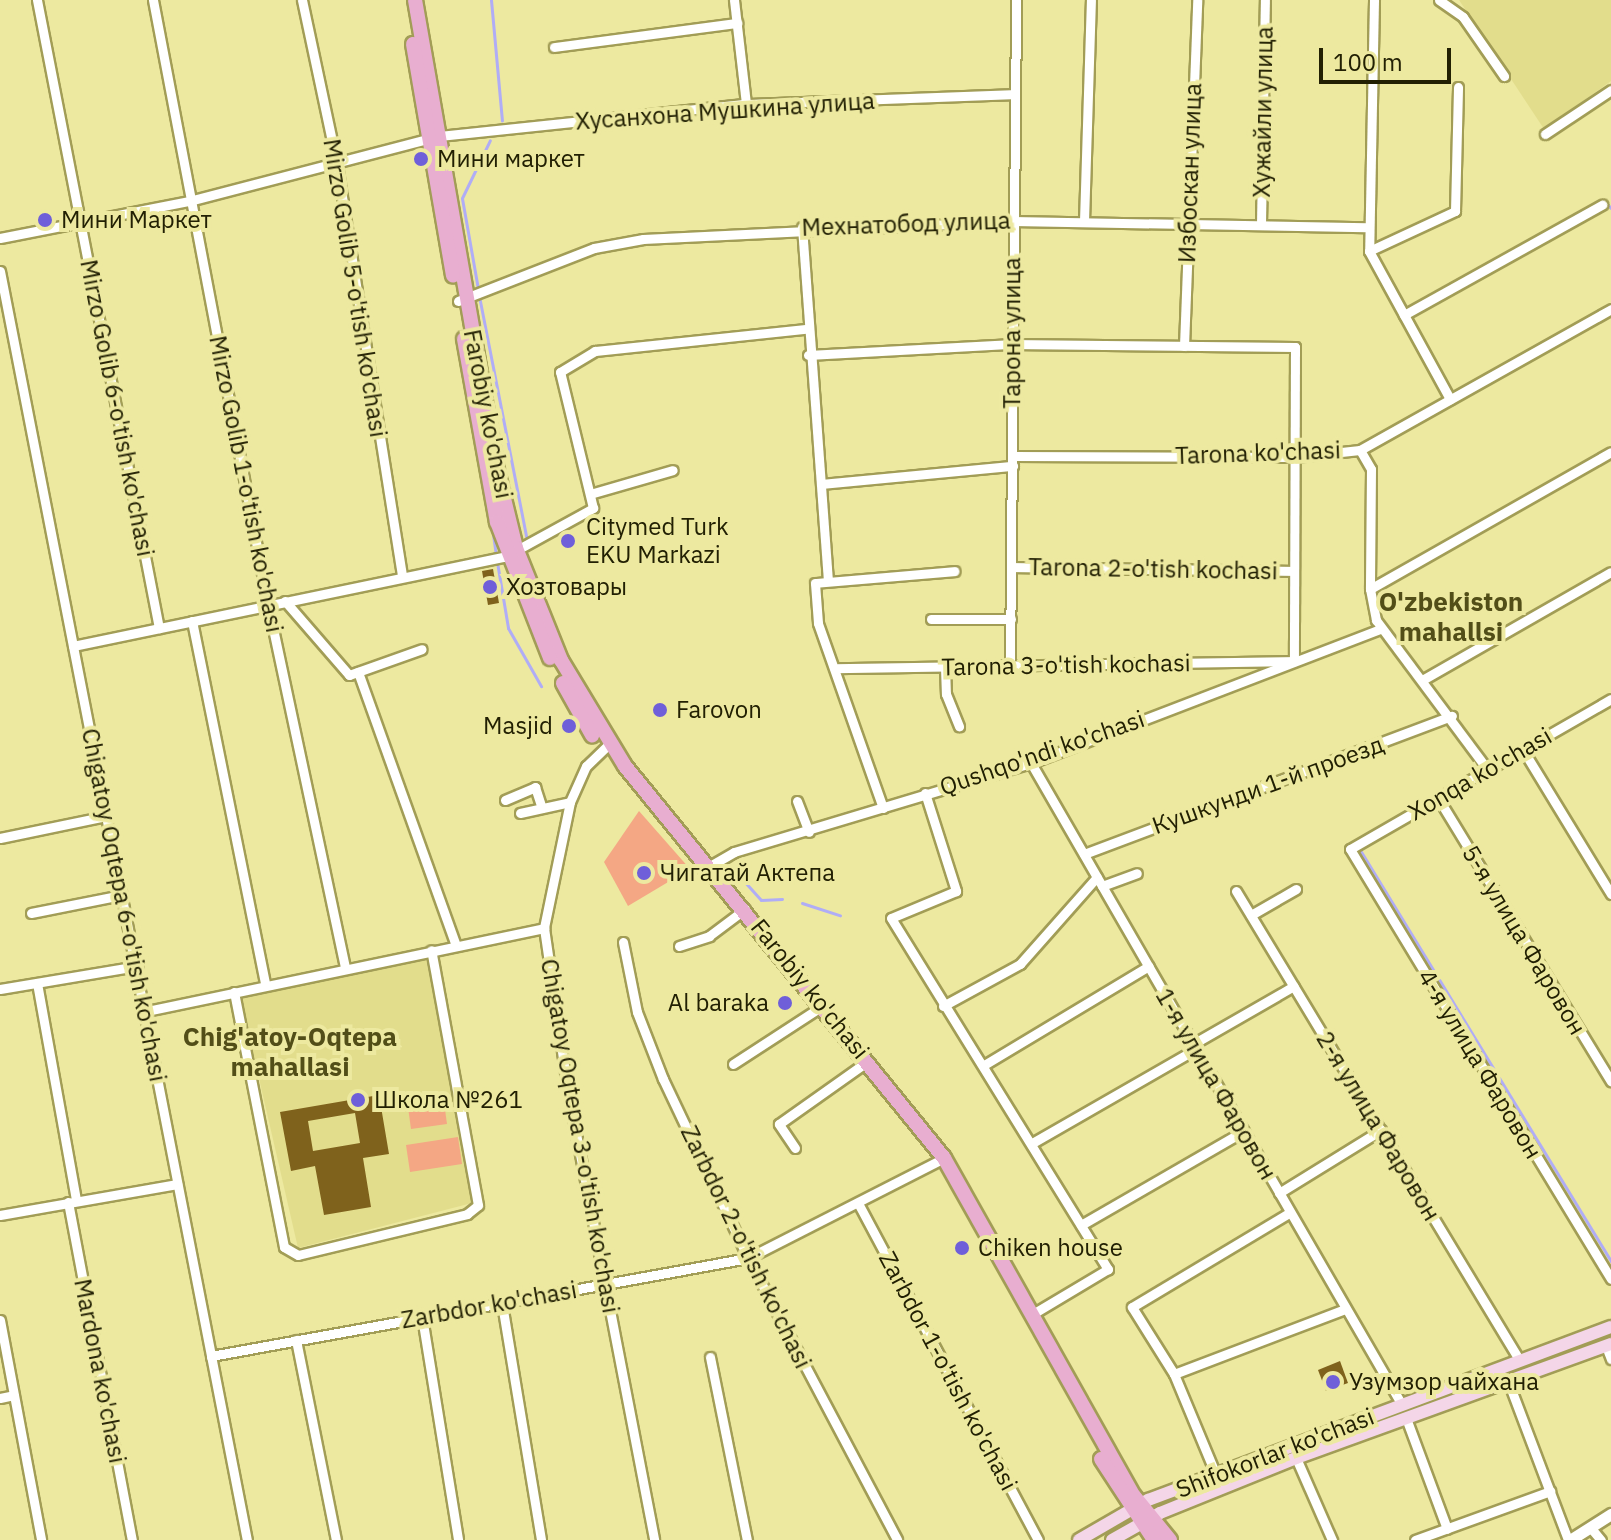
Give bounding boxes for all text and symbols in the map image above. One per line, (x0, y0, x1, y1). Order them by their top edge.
street label: Хужайли улица (1247, 26, 1279, 198)
scale bar (1323, 32, 1455, 82)
text: 100 m (1333, 46, 1403, 78)
street label: Избоскан улица (1172, 83, 1208, 263)
street label: Хусанхона Мушкина улица (574, 86, 876, 136)
street label: Mirzo Golib 5-o'tish ko'chasi (317, 137, 393, 439)
place label: Мини маркет (437, 145, 585, 173)
marker: Мини маркет (412, 150, 430, 168)
place label: Мини Маркет (61, 206, 212, 234)
street label: Мехнатобод улица (801, 206, 1011, 242)
marker: Мини Маркет (36, 211, 54, 229)
street label: Mirzo Golib 6-o'tish ko'chasi (74, 257, 160, 559)
street label: Тарона улица (998, 257, 1026, 409)
street label: Farobiy ko'chasi (457, 327, 519, 501)
street label: Mirzo Golib 1-o'tish ko'chasi (203, 333, 289, 635)
street label: Tarona ko'chasi (1175, 436, 1341, 470)
place label: Citymed Turk EKU Markazi (586, 513, 729, 569)
marker: Citymed Turk EKU Markazi (557, 530, 579, 552)
street label: Tarona 2-o'tish kochasi (1028, 552, 1278, 586)
place label: Хозтовары (506, 573, 627, 601)
marker: Хозтовары (481, 578, 499, 596)
district label: O'zbekiston mahallsi (1379, 586, 1523, 648)
street label: Tarona 3-o'tish kochasi (941, 648, 1191, 682)
place label: Farovon (676, 696, 762, 724)
marker: Farovon (651, 701, 669, 719)
street label: Qushqo'ndi ko'chasi (936, 704, 1148, 802)
place label: Masjid (483, 712, 553, 740)
marker: Masjid (560, 717, 578, 735)
street label: Xonqa ko'chasi (1403, 721, 1557, 827)
street label: Chigatoy Oqtepa 6-o'tish ko'chasi (76, 726, 172, 1084)
street label: Кушкунди 1-й проезд (1148, 730, 1388, 840)
street label: 5-я улица Фаровон (1456, 840, 1592, 1040)
place label: Чигатай Актепа (660, 859, 835, 887)
marker: Чигатай Актепа (635, 864, 653, 882)
street label: Farobiy ko'chasi (745, 913, 875, 1065)
street label: Chigatoy Oqtepa 3-o'tish ko'chasi (535, 957, 625, 1315)
street label: 4-я улица Фаровон (1412, 964, 1548, 1164)
street label: 1-я улица Фаровон (1150, 983, 1282, 1185)
place label: Al baraka (668, 989, 769, 1017)
marker: Al baraka (776, 994, 794, 1012)
district label: Chig'atoy-Oqtepa mahallasi (183, 1021, 397, 1082)
street label: 2-я улица Фаровон (1310, 1026, 1446, 1226)
place label: Школа №261 (374, 1086, 523, 1114)
marker: Школа №261 (349, 1091, 367, 1109)
street label: Zarbdor 2-o'tish ko'chasi (675, 1121, 817, 1373)
place label: Chiken house (978, 1234, 1123, 1262)
marker: Chiken house (953, 1239, 971, 1257)
street label: Zarbdor 1-o'tish ko'chasi (873, 1247, 1023, 1495)
street label: Zarbdor ko'chasi (399, 1275, 579, 1335)
street label: Mardona ko'chasi (68, 1276, 132, 1466)
place label: Узумзор чайхана (1349, 1368, 1539, 1396)
marker: Узумзор чайхана (1324, 1373, 1342, 1391)
street label: Shifokorlar ko'chasi (1172, 1402, 1378, 1504)

